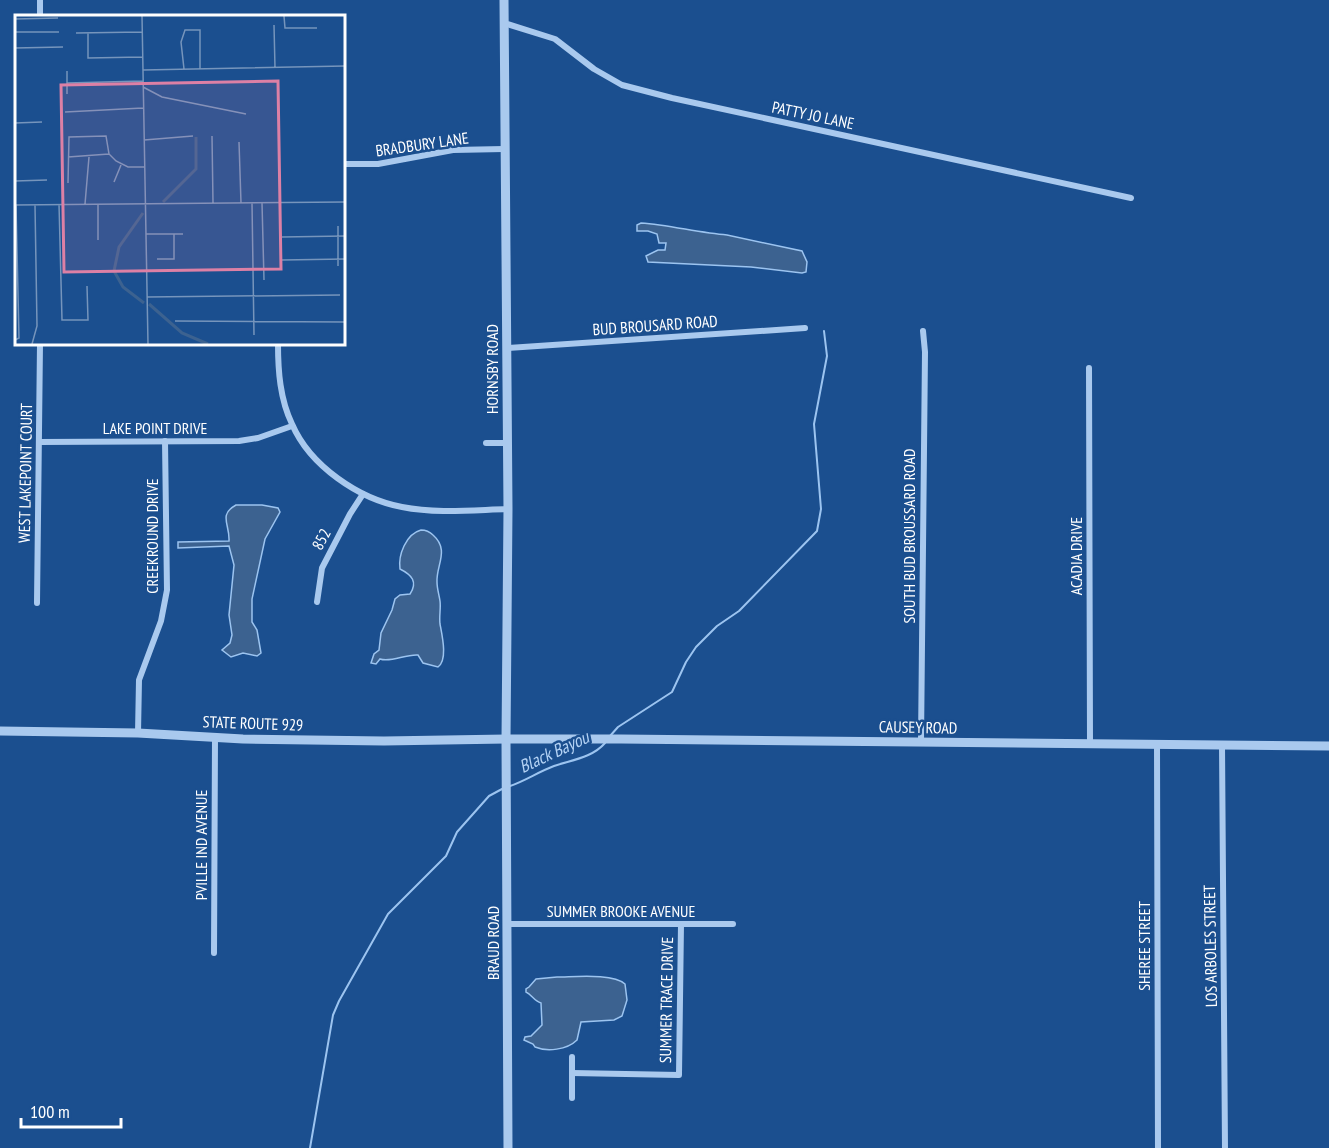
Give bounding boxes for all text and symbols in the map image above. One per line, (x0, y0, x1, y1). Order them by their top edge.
inset map (15, 15, 345, 345)
street label: PATTY JO LANE (770, 97, 856, 133)
street label: BRADBURY LANE (374, 128, 470, 160)
street label: BUD BROUSARD ROAD (592, 311, 718, 339)
street label: HORNSBY ROAD (482, 324, 502, 414)
street label: WEST LAKEPOINT COURT (14, 403, 36, 543)
street label: LAKE POINT DRIVE (103, 418, 207, 438)
street label: SOUTH BUD BROUSSARD ROAD (899, 448, 919, 624)
street label: CREEKROUND DRIVE (142, 478, 162, 594)
street label: ACADIA DRIVE (1066, 517, 1086, 595)
street label: 852 (307, 525, 335, 553)
street label: STATE ROUTE 929 (202, 711, 304, 735)
street label: CAUSEY ROAD (879, 716, 957, 738)
water label: Black Bayou (515, 725, 594, 778)
street label: PVILLE IND AVENUE (191, 790, 211, 900)
street label: LOS ARBOLES STREET (1199, 885, 1221, 1007)
street label: SUMMER BROOKE AVENUE (547, 901, 695, 921)
street label: SHEREE STREET (1134, 901, 1154, 991)
street label: BRAUD ROAD (483, 906, 503, 980)
street label: SUMMER TRACE DRIVE (655, 936, 677, 1063)
scale bar (21, 1091, 122, 1129)
text: 100 m (30, 1100, 70, 1123)

